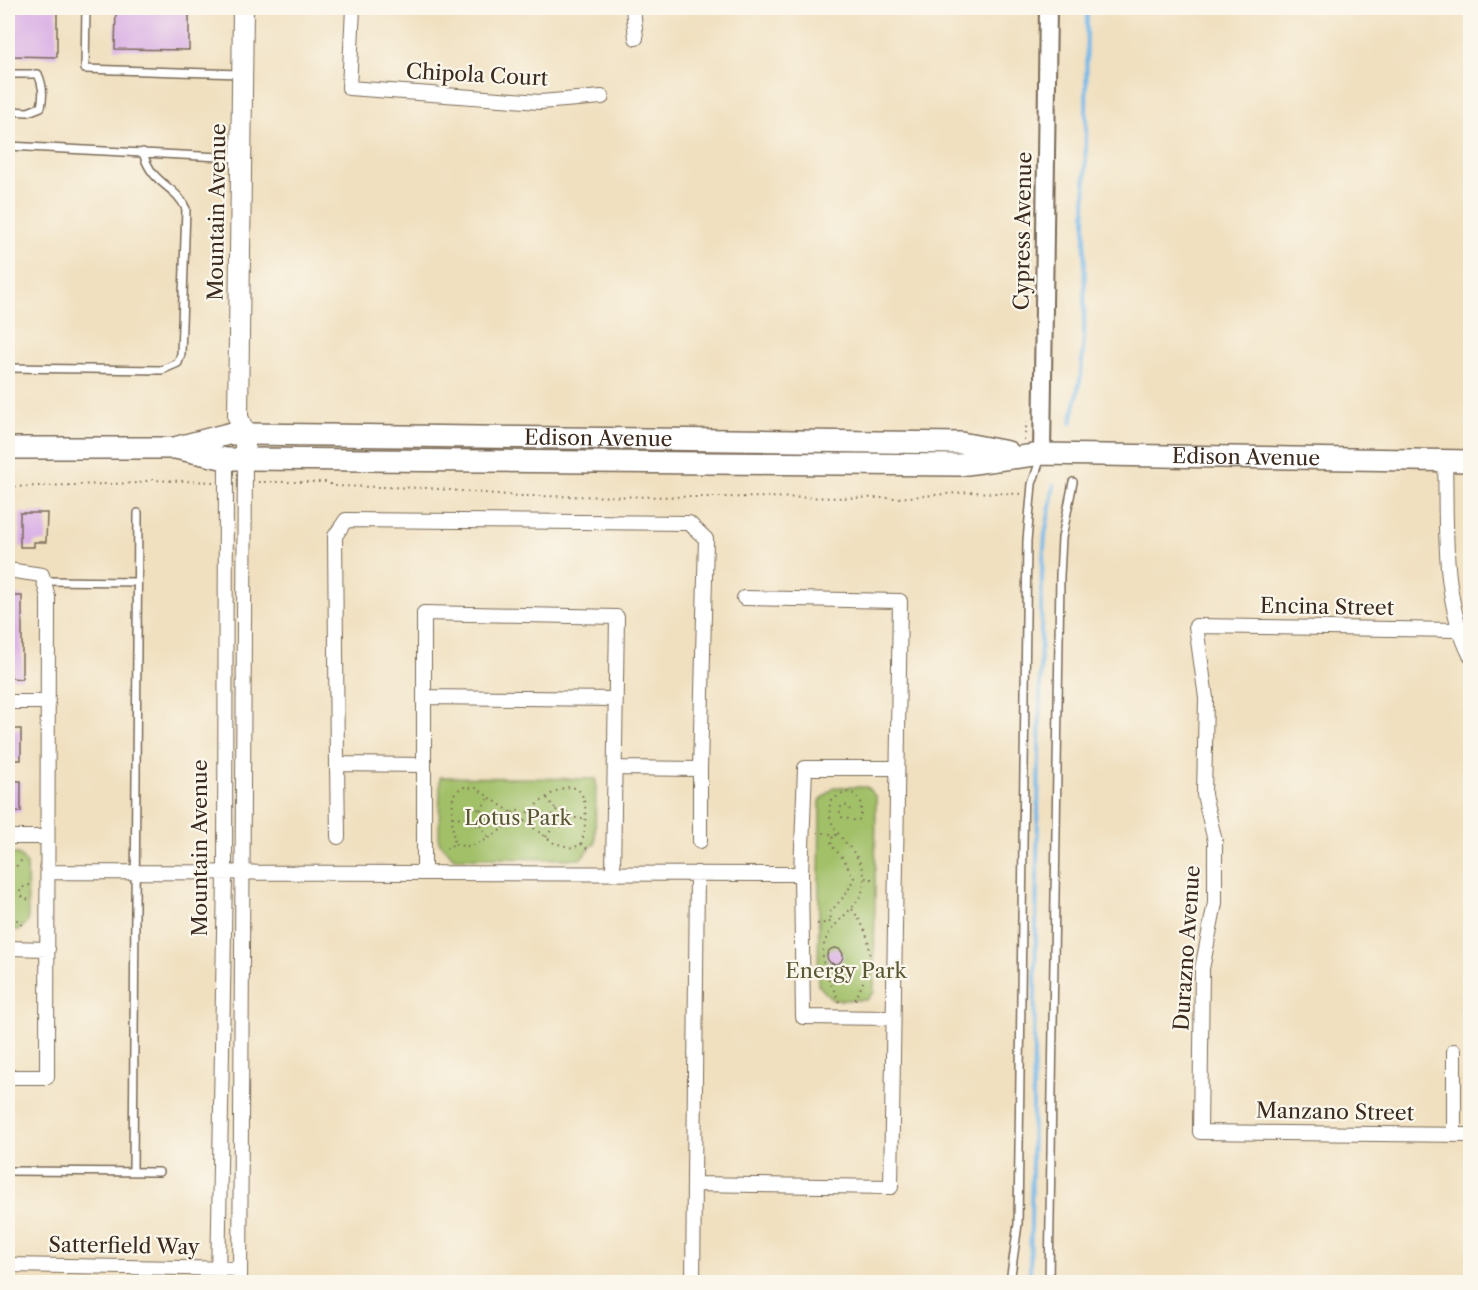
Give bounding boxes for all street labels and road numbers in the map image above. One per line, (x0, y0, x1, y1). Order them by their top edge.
street label: Chipola Court (405, 58, 549, 91)
street label: Mountain Avenue (202, 123, 231, 301)
street label: Cypress Avenue (1009, 151, 1036, 311)
street label: Edison Avenue (524, 425, 673, 451)
street label: Edison Avenue (1172, 443, 1320, 471)
street label: Encina Street (1260, 593, 1395, 620)
street label: Mountain Avenue (187, 759, 212, 937)
street label: Durazno Avenue (1168, 864, 1205, 1032)
street label: Manzano Street (1256, 1098, 1415, 1125)
street label: Satterfield Way (48, 1232, 200, 1259)

